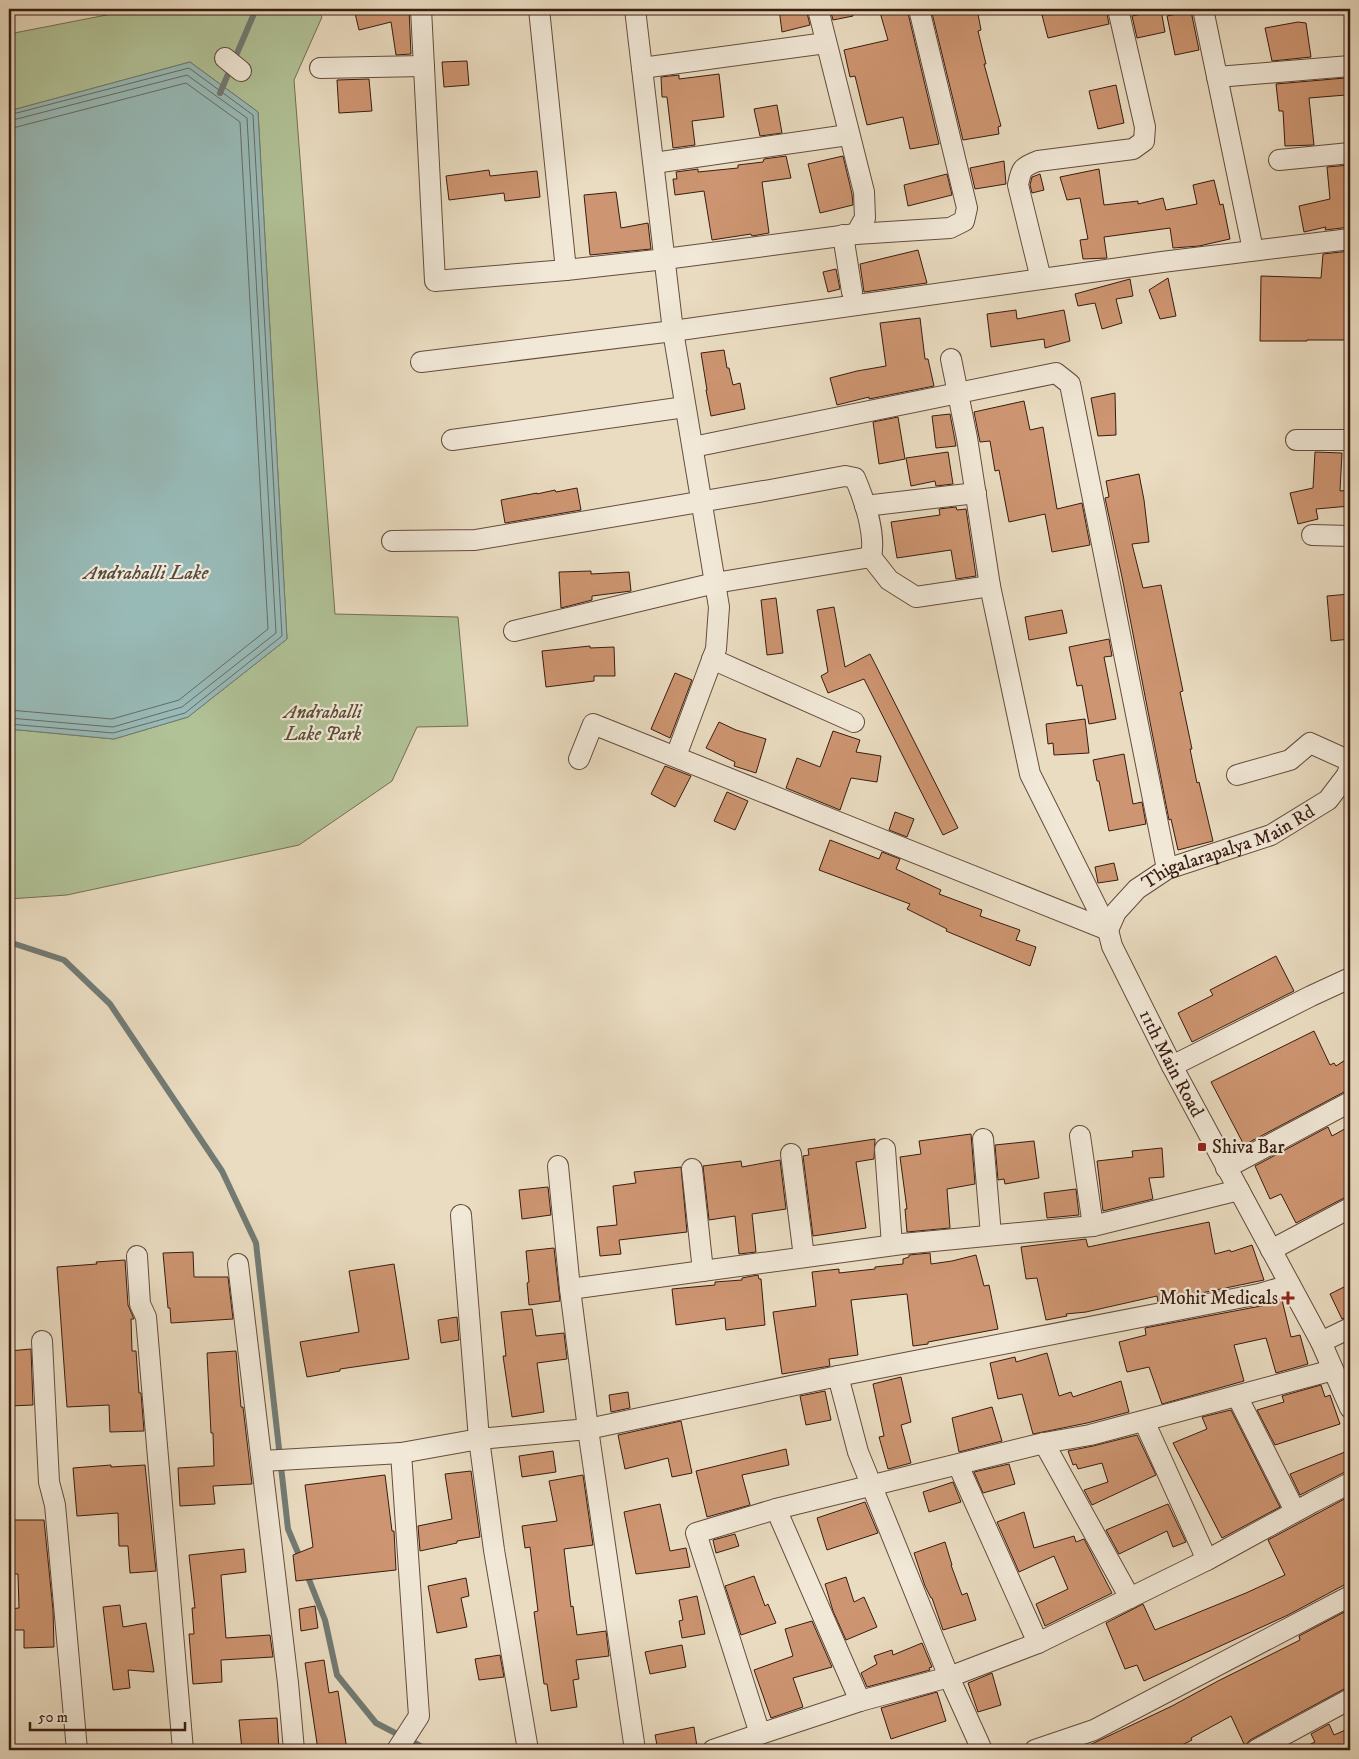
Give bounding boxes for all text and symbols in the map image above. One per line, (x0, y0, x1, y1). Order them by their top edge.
water label: Andrahalli Lake (82, 561, 209, 586)
park label: Andrahalli Lake Park (282, 701, 363, 746)
street label: Thigalarapalya Main Rd (1137, 799, 1319, 894)
street label: 11th Main Road (1134, 1006, 1209, 1121)
place label: Shiva Bar (1212, 1136, 1285, 1159)
marker: Shiva Bar (1196, 1141, 1208, 1153)
place label: Mohit Medicals (1159, 1287, 1278, 1310)
marker: Mohit Medicals (1282, 1292, 1294, 1304)
scale bar (30, 1699, 185, 1731)
text: 50 m (38, 1708, 68, 1727)

